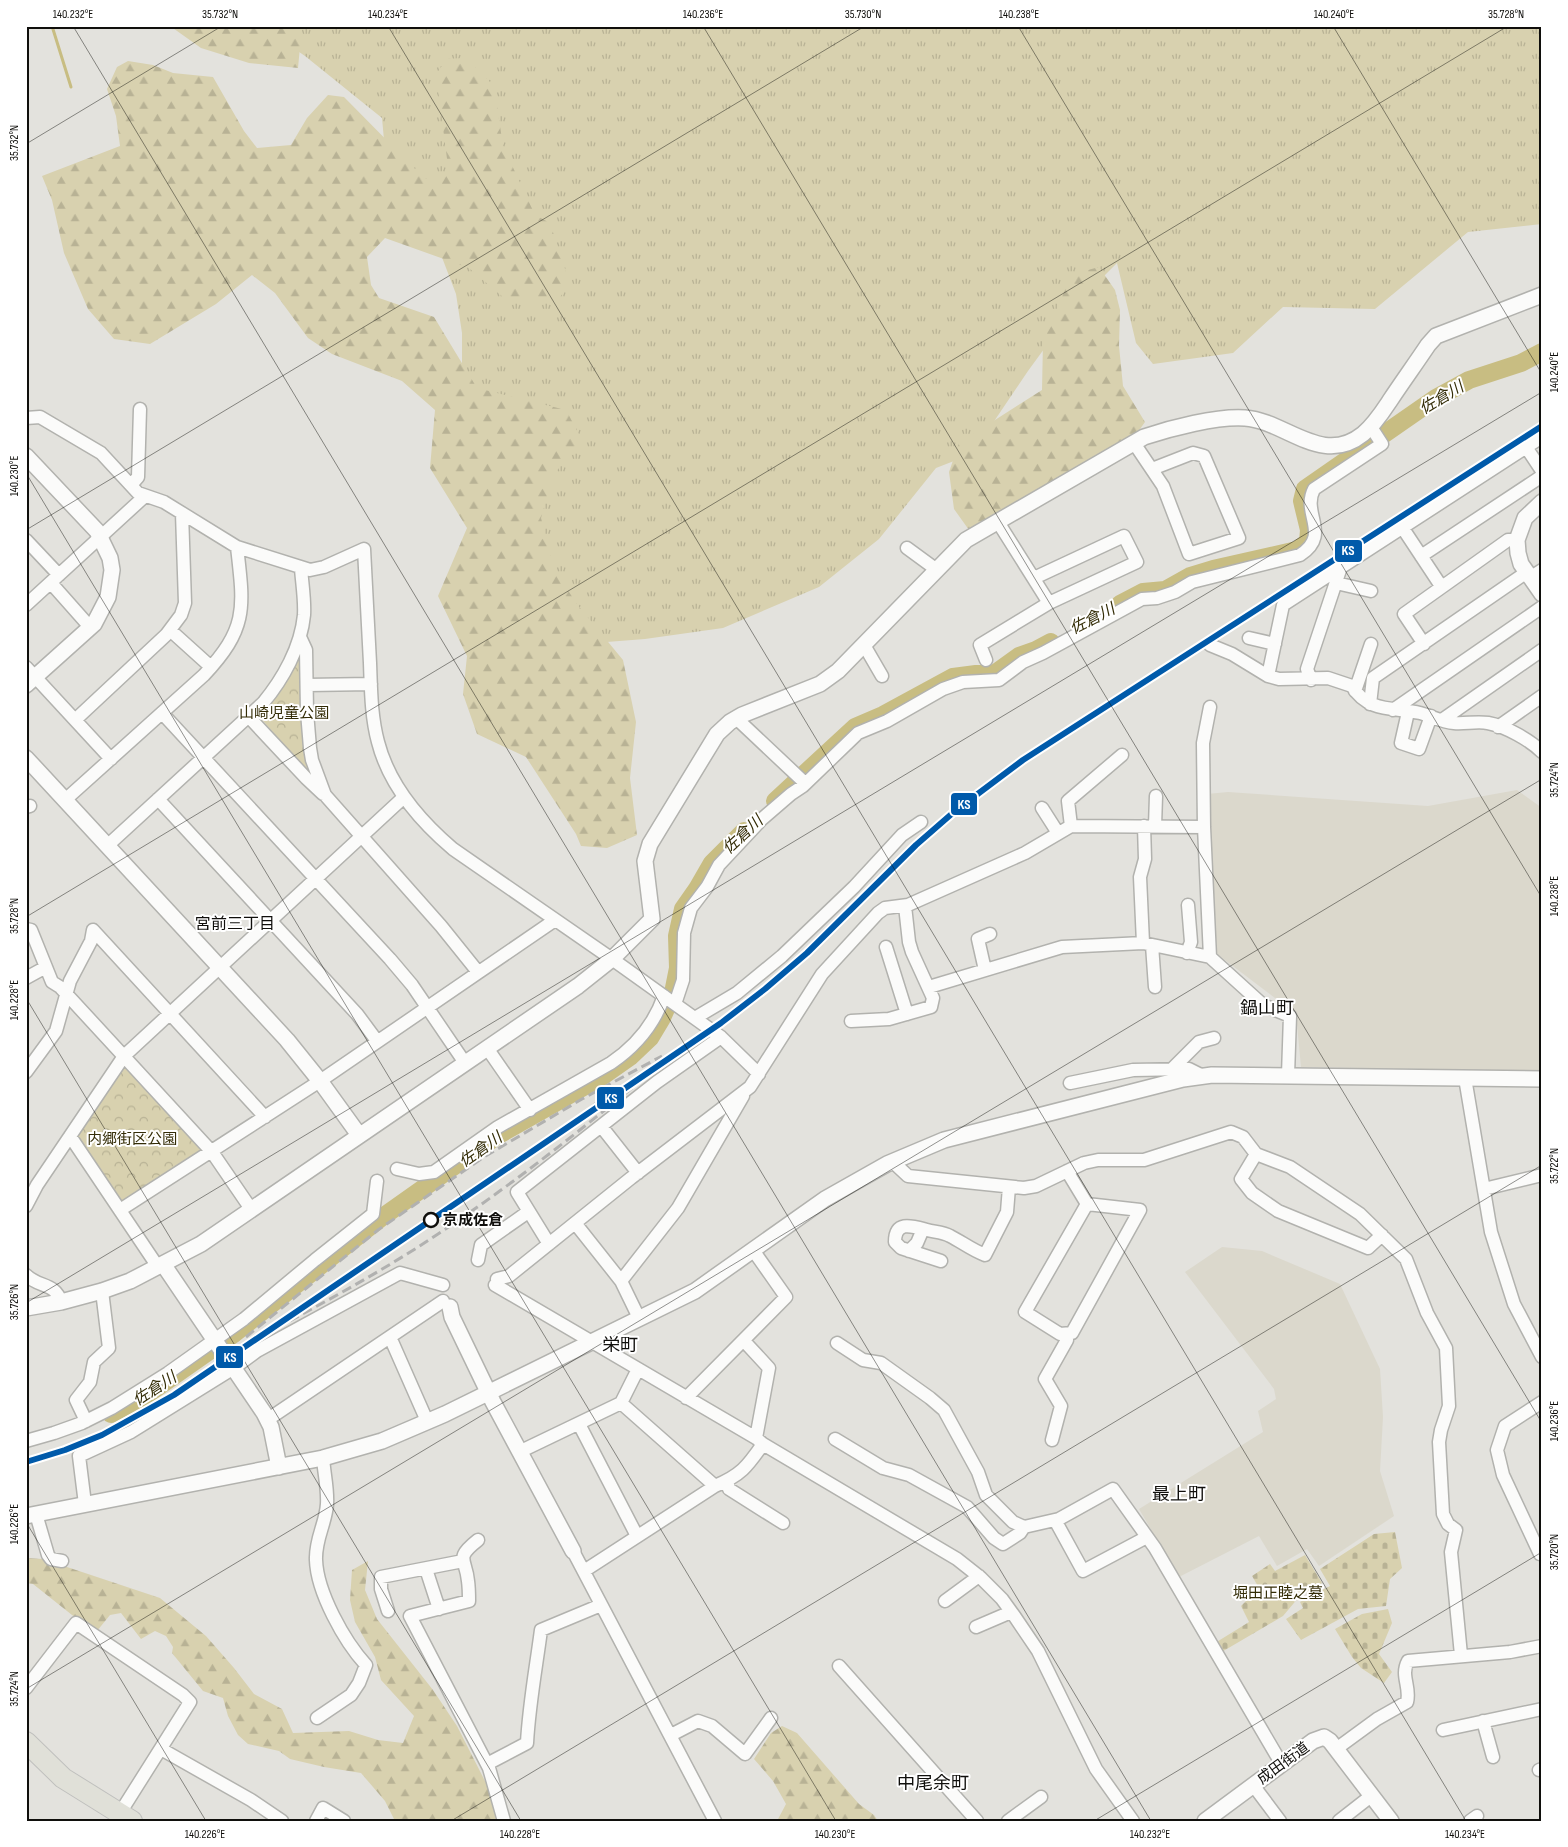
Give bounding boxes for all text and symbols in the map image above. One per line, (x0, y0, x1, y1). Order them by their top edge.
text: 140.232°E (53, 7, 93, 22)
text: 35.732°N (202, 7, 238, 22)
text: 140.234°E (368, 7, 408, 22)
text: 140.236°E (683, 7, 723, 22)
text: 35.730°N (845, 7, 881, 22)
text: 140.238°E (999, 7, 1039, 22)
text: 140.240°E (1314, 7, 1354, 22)
text: 35.728°N (1488, 7, 1524, 22)
text: 35.732°N (7, 125, 22, 161)
text: 140.240°E (1547, 352, 1562, 392)
water label: 佐倉川 (1416, 377, 1469, 419)
text: 140.230°E (7, 456, 22, 496)
line badge: KS (1334, 539, 1363, 563)
text: KS (1341, 542, 1355, 559)
water label: 佐倉川 (1067, 599, 1120, 639)
park label: 山崎児童公園 (239, 704, 329, 723)
text: 35.724°N (1547, 762, 1562, 798)
line badge: KS (950, 792, 978, 816)
text: KS (957, 796, 971, 813)
water label: 佐倉川 (719, 810, 769, 858)
text: 140.238°E (1547, 876, 1562, 916)
text: 35.728°N (7, 898, 22, 934)
district label: 宮前三丁目 (195, 915, 275, 934)
text: 140.228°E (7, 980, 22, 1020)
district label: 鍋山町 (1240, 998, 1294, 1019)
line badge: KS (596, 1086, 625, 1110)
text: KS (604, 1090, 618, 1107)
water label: 佐倉川 (456, 1128, 508, 1172)
park label: 内郷街区公園 (87, 1130, 177, 1149)
text: 35.722°N (1547, 1148, 1562, 1184)
place label: 京成佐倉 (443, 1211, 503, 1230)
marker: 京成佐倉 (423, 1212, 439, 1228)
text: 35.726°N (7, 1284, 22, 1320)
district label: 栄町 (602, 1335, 638, 1356)
line badge: KS (215, 1345, 244, 1369)
text: KS (223, 1349, 237, 1366)
water label: 佐倉川 (130, 1367, 182, 1410)
text: 140.236°E (1547, 1401, 1562, 1441)
district label: 最上町 (1152, 1484, 1206, 1505)
text: 140.226°E (7, 1504, 22, 1544)
text: 35.720°N (1547, 1534, 1562, 1570)
park label: 堀田正睦之墓 (1233, 1584, 1323, 1603)
text: 35.724°N (7, 1671, 22, 1707)
street label: 成田街道 (1253, 1738, 1313, 1789)
district label: 中尾余町 (897, 1773, 969, 1794)
text: 140.226°E (185, 1827, 225, 1842)
text: 140.228°E (500, 1827, 540, 1842)
text: 140.230°E (815, 1827, 855, 1842)
text: 140.232°E (1130, 1827, 1170, 1842)
text: 140.234°E (1445, 1827, 1485, 1842)

